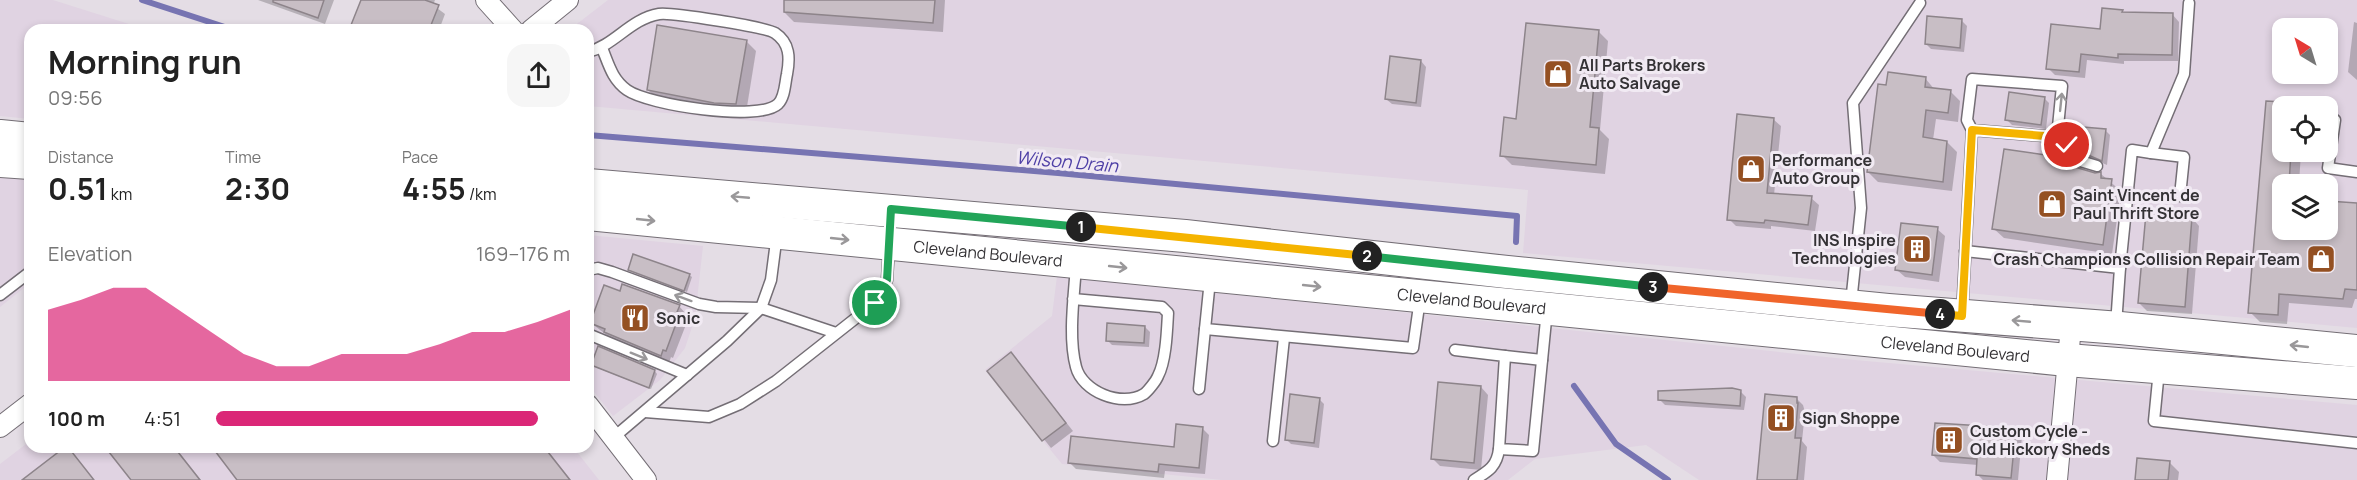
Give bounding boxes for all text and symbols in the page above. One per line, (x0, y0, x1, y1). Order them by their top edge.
north arrow (2272, 18, 2338, 84)
map controls (2272, 18, 2338, 240)
text: Morning run (48, 39, 242, 84)
button: share (507, 44, 570, 107)
place label: All Parts Brokers Auto Salvage (1579, 54, 1706, 94)
shop icon: All Parts Brokers Auto Salvage (1542, 58, 1574, 90)
text: 09:56 (48, 84, 103, 111)
one-way arrow (2056, 92, 2067, 112)
button: locate (2272, 96, 2338, 162)
pin (2041, 119, 2092, 170)
icon: check (2050, 128, 2083, 161)
water label: Wilson Drain (1015, 145, 1120, 178)
text: Distance (48, 146, 114, 168)
text: Time (225, 146, 261, 168)
text: Pace (402, 146, 438, 168)
place label: Performance Auto Group (1772, 149, 1873, 189)
shop icon: Performance Auto Group (1735, 153, 1767, 185)
text: 0.51 (48, 168, 108, 209)
text: 2:30 (225, 168, 290, 209)
text: 4:55 (402, 168, 466, 209)
button: layers (2272, 174, 2338, 240)
text: km (108, 183, 132, 205)
text: /km (466, 183, 497, 205)
place label: Saint Vincent de Paul Thrift Store (2073, 184, 2200, 224)
shop icon: Saint Vincent de Paul Thrift Store (2036, 188, 2068, 220)
one-way arrow (731, 191, 750, 202)
pin: 1 (1066, 212, 1096, 242)
one-way arrow (636, 215, 656, 226)
text: 1 (1077, 216, 1085, 238)
place label: INS Inspire Technologies (1792, 229, 1896, 269)
building icon: INS Inspire Technologies (1901, 233, 1933, 265)
one-way arrow (830, 234, 850, 245)
street label: Cleveland Boulevard (913, 235, 1063, 272)
text: Elevation (48, 240, 132, 267)
text: 169–176 m (476, 240, 570, 267)
pin: 2 (1352, 241, 1382, 271)
shop icon: Crash Champions Collision Repair Team (2305, 243, 2337, 275)
text: 2 (1362, 245, 1372, 267)
place label: Crash Champions Collision Repair Team (1993, 248, 2300, 270)
one-way arrow (1107, 262, 1127, 273)
pin: 3 (1638, 272, 1668, 302)
text: 3 (1648, 276, 1658, 298)
pin (849, 277, 900, 328)
one-way arrow (1301, 281, 1321, 292)
street label: Cleveland Boulevard (1396, 283, 1547, 320)
icon: arrive (858, 286, 891, 319)
one-way arrow (674, 292, 693, 303)
pin: 4 (1925, 299, 1955, 329)
restaurant icon: Sonic (619, 302, 651, 334)
text: 4 (1935, 303, 1945, 325)
place label: Sonic (656, 307, 700, 329)
one-way arrow (2011, 315, 2031, 326)
street label: Cleveland Boulevard (1880, 331, 2031, 367)
one-way arrow (2289, 340, 2309, 351)
one-way arrow (629, 351, 648, 362)
building icon: Sign Shoppe (1765, 402, 1797, 434)
text: 100 m (48, 405, 105, 432)
text: 4:51 (144, 405, 181, 432)
place label: Sign Shoppe (1802, 407, 1900, 429)
place label: Custom Cycle - Old Hickory Sheds (1970, 420, 2110, 460)
building icon: Custom Cycle - Old Hickory Sheds (1933, 424, 1965, 456)

